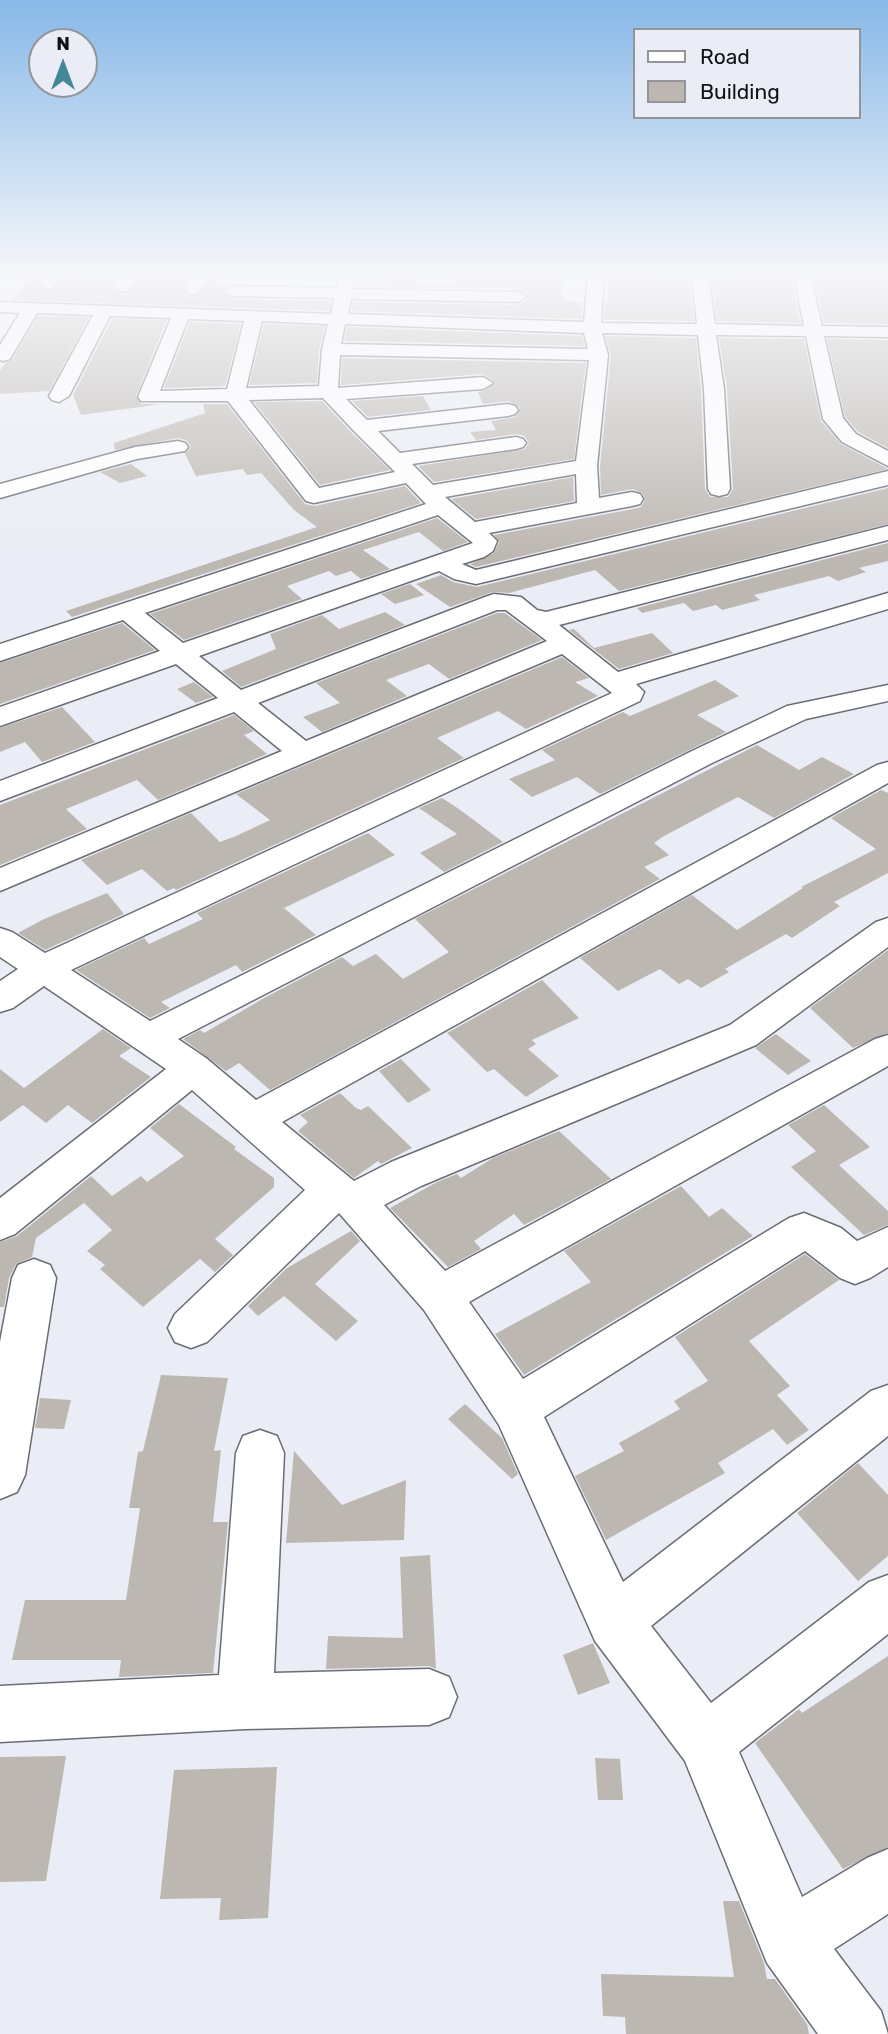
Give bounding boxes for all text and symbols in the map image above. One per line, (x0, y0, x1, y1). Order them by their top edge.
north arrow (28, 28, 98, 98)
legend (632, 28, 860, 119)
text: N (56, 32, 70, 55)
text: Road (700, 44, 750, 69)
text: Building (700, 79, 780, 104)

